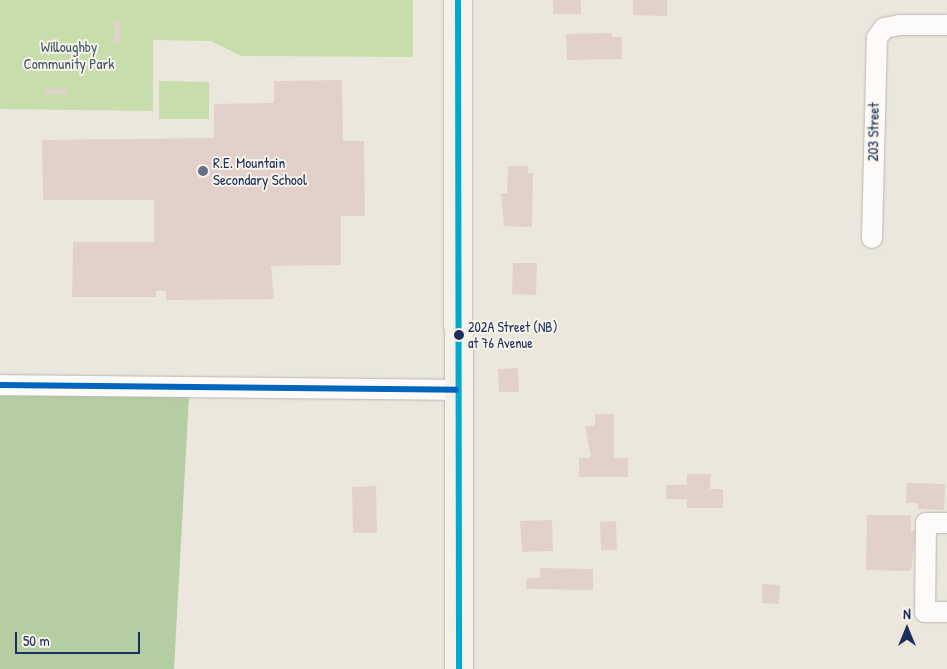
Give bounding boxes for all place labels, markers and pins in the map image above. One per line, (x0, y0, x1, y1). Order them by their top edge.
place label: R.E. Mountain Secondary School (213, 153, 307, 188)
marker: R.E. Mountain Secondary School (197, 165, 209, 177)
place label: 202A Street (NB) at 76 Avenue (468, 319, 558, 352)
marker: 202A Street (NB) at 76 Avenue (454, 330, 464, 340)

